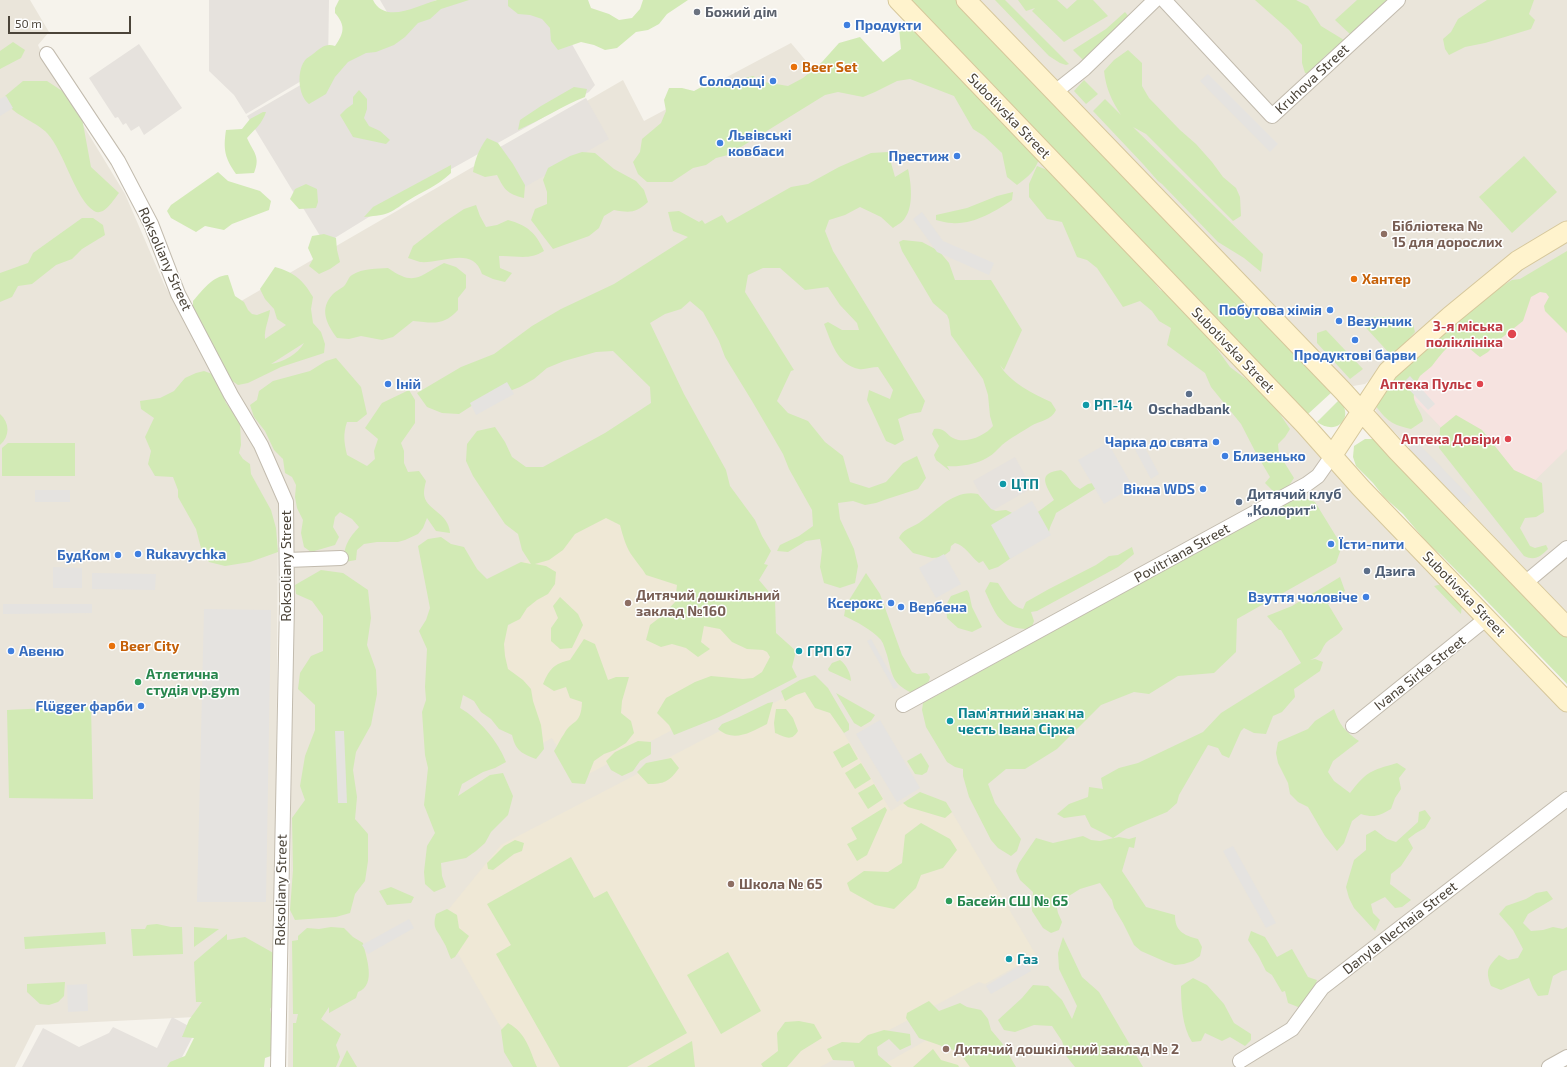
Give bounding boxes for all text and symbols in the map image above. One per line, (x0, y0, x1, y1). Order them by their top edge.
place label: Божий дім (705, 4, 777, 20)
marker: Божий дім (692, 7, 702, 17)
scale bar (10, 8, 133, 34)
text: 50 m (15, 16, 42, 30)
place label: Продукти (855, 17, 921, 33)
marker: Продукти (842, 20, 852, 30)
street label: Kruhova Street (1272, 40, 1352, 118)
place label: Beer Set (802, 59, 858, 75)
marker: Beer Set (789, 62, 799, 72)
street label: Subotivska Street (964, 70, 1054, 162)
place label: Солодощі (699, 73, 765, 89)
marker: Солодощі (768, 76, 778, 86)
place label: Львівські ковбаси (728, 127, 792, 160)
marker: Львівські ковбаси (715, 138, 725, 148)
place label: Престиж (889, 148, 949, 164)
marker: Престиж (952, 151, 962, 161)
street label: Roksoliany Street (135, 205, 195, 313)
place label: Бібліотека № 15 для дорослих (1392, 218, 1503, 250)
marker: Бібліотека № 15 для дорослих (1379, 229, 1389, 239)
place label: Хантер (1362, 271, 1411, 287)
marker: Хантер (1349, 274, 1359, 284)
place label: Побутова хімія (1219, 302, 1322, 318)
street label: Subotivska Street (1188, 304, 1278, 396)
marker: Побутова хімія (1325, 305, 1335, 315)
place label: Везунчик (1347, 313, 1412, 329)
marker: Везунчик (1334, 316, 1344, 326)
place label: 3-я міська поліклініка (1426, 318, 1503, 350)
marker: 3-я міська поліклініка (1506, 328, 1518, 340)
marker: Продуктові барви (1350, 335, 1360, 345)
place label: Продуктові барви (1294, 347, 1416, 363)
place label: Іній (396, 376, 421, 392)
place label: Аптека Пульс (1380, 376, 1472, 392)
marker: Іній (383, 379, 393, 389)
marker: Аптека Пульс (1475, 379, 1485, 389)
marker: Oschadbank (1184, 389, 1194, 399)
place label: РП-14 (1094, 397, 1133, 413)
marker: РП-14 (1081, 400, 1091, 410)
place label: Oschadbank (1148, 401, 1230, 417)
place label: Аптека Довіри (1401, 431, 1500, 447)
place label: Чарка до свята (1105, 434, 1208, 450)
marker: Аптека Довіри (1503, 434, 1513, 444)
marker: Чарка до свята (1211, 437, 1221, 447)
place label: Близенько (1233, 448, 1306, 464)
marker: Близенько (1220, 451, 1230, 461)
place label: ЦТП (1011, 476, 1039, 492)
marker: ЦТП (998, 479, 1008, 489)
place label: Вікна WDS (1123, 481, 1195, 497)
marker: Вікна WDS (1198, 484, 1208, 494)
place label: Дитячий клуб „Колорит“ (1247, 486, 1342, 518)
marker: Дитячий клуб „Колорит“ (1234, 497, 1244, 507)
street label: Roksoliany Street (278, 510, 294, 622)
street label: Povitriana Street (1131, 520, 1233, 586)
place label: Їсти-пити (1339, 536, 1404, 552)
marker: Їсти-пити (1326, 539, 1336, 549)
place label: Rukavychka (146, 546, 226, 562)
place label: БудКом (57, 547, 110, 563)
street label: Subotivska Street (1419, 548, 1509, 640)
marker: Rukavychka (133, 549, 143, 559)
marker: БудКом (113, 550, 123, 560)
place label: Дзига (1375, 563, 1416, 579)
marker: Дзига (1362, 566, 1372, 576)
place label: Дитячий дошкільний заклад №160 (636, 587, 780, 620)
place label: Взуття чоловіче (1248, 589, 1358, 605)
marker: Взуття чоловіче (1361, 592, 1371, 602)
place label: Ксерокс (827, 595, 883, 611)
marker: Дитячий дошкільний заклад №160 (623, 598, 633, 608)
marker: Ксерокс (886, 598, 896, 608)
place label: Вербена (909, 599, 967, 615)
marker: Вербена (896, 602, 906, 612)
street label: Ivana Sirka Street (1371, 632, 1469, 714)
place label: Beer City (120, 638, 180, 654)
marker: Beer City (107, 641, 117, 651)
place label: Авеню (19, 643, 64, 659)
place label: ГРП 67 (807, 643, 852, 659)
marker: Авеню (6, 646, 16, 656)
marker: ГРП 67 (794, 646, 804, 656)
place label: Атлетична студія vp.gym (146, 666, 239, 698)
marker: Атлетична студія vp.gym (133, 677, 143, 687)
place label: Flügger фарби (35, 698, 133, 714)
marker: Flügger фарби (136, 701, 146, 711)
place label: Пам'ятний знак на честь Івана Сірка (958, 705, 1084, 738)
marker: Пам'ятний знак на честь Івана Сірка (945, 716, 955, 726)
street label: Roksoliany Street (272, 834, 290, 946)
place label: Школа № 65 (739, 876, 823, 892)
street label: Danyla Nechaia Street (1339, 878, 1461, 978)
marker: Школа № 65 (726, 879, 736, 889)
place label: Басейн СШ № 65 (957, 893, 1068, 909)
marker: Басейн СШ № 65 (944, 896, 954, 906)
place label: Газ (1017, 951, 1038, 967)
marker: Газ (1004, 954, 1014, 964)
place label: Дитячий дошкільний заклад № 2 (954, 1041, 1179, 1057)
marker: Дитячий дошкільний заклад № 2 (941, 1044, 951, 1054)

